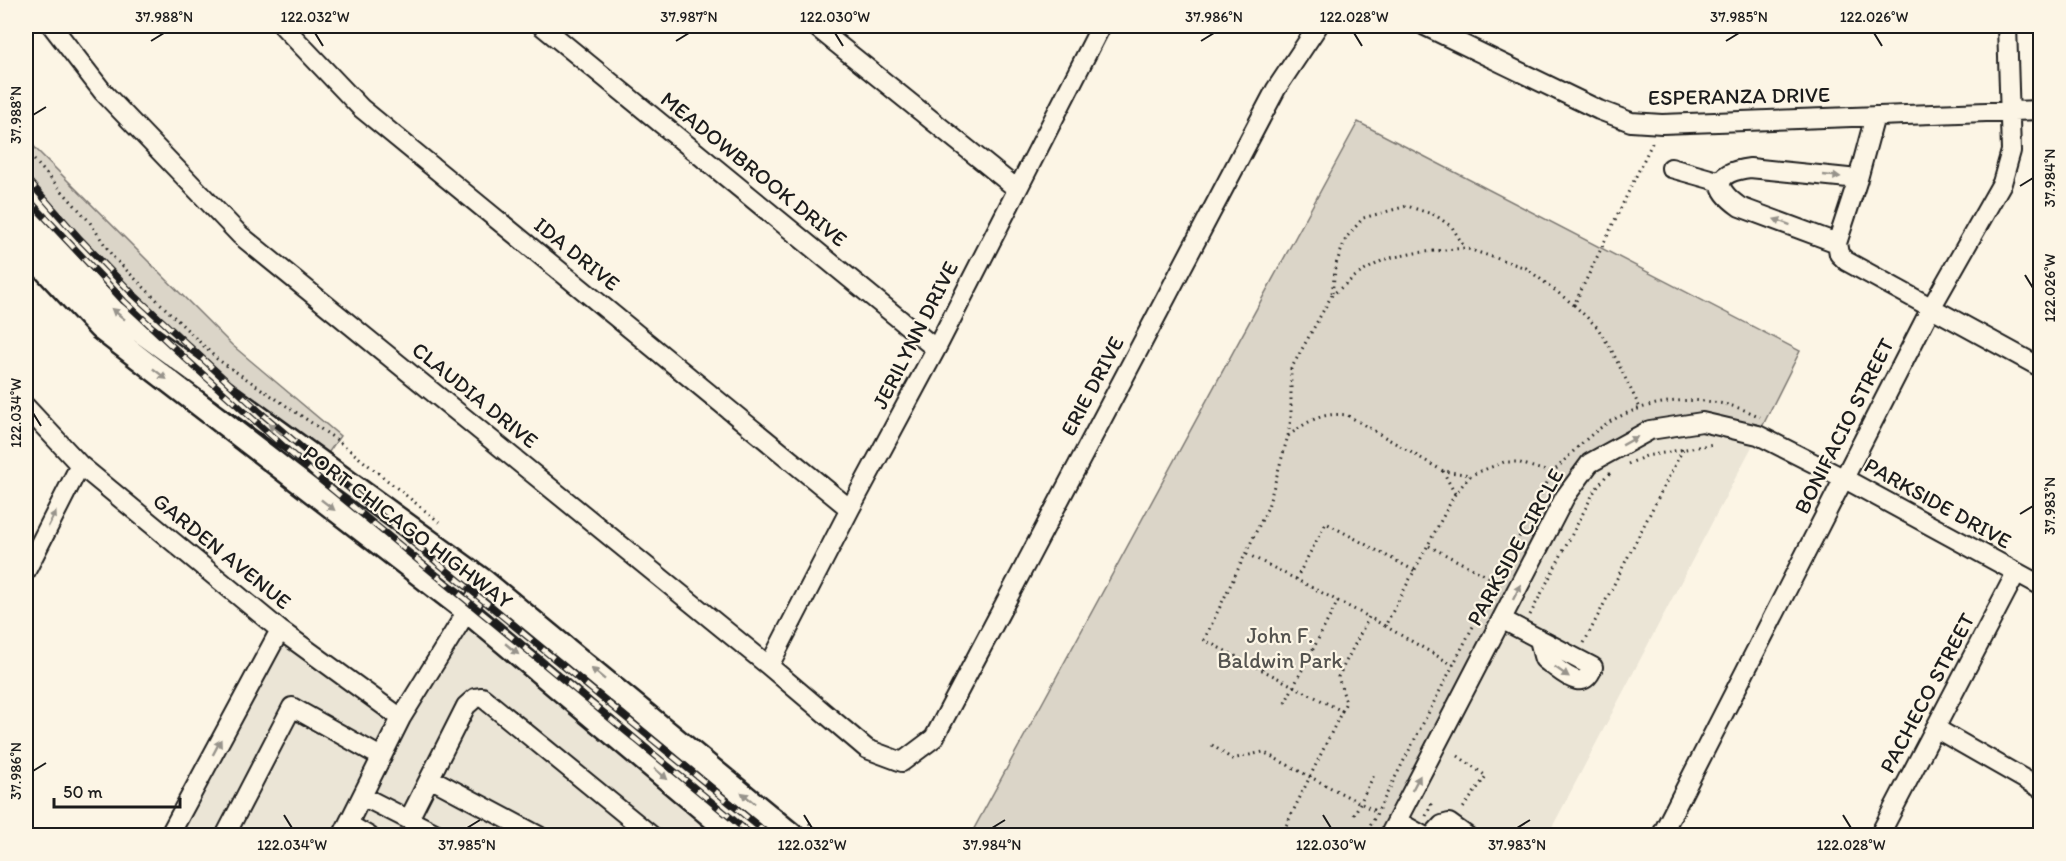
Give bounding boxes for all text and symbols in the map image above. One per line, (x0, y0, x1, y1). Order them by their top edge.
text: 37.988°N (135, 8, 193, 26)
text: 122.032°W (281, 8, 350, 26)
text: 37.987°N (660, 8, 718, 26)
text: 122.030°W (800, 8, 870, 26)
text: 37.986°N (1185, 8, 1243, 26)
text: 122.028°W (1319, 8, 1389, 26)
text: 37.985°N (1710, 8, 1768, 26)
text: 122.026°W (1840, 8, 1909, 26)
street label: ESPERANZA DRIVE (1648, 81, 1830, 111)
street label: MEADOWBROOK DRIVE (655, 85, 853, 253)
text: 37.988°N (7, 86, 25, 144)
text: 37.984°N (2041, 149, 2059, 207)
one-way arrow (1823, 171, 1842, 181)
street label: IDA DRIVE (529, 211, 625, 297)
one-way arrow (1772, 217, 1790, 227)
text: 122.026°W (2041, 253, 2059, 322)
street label: JERILYNN DRIVE (866, 257, 964, 413)
one-way arrow (110, 307, 126, 320)
street label: ERIE DRIVE (1054, 331, 1130, 441)
street label: BONIFACIO STREET (1788, 333, 1900, 518)
street label: CLAUDIA DRIVE (406, 336, 544, 454)
one-way arrow (152, 368, 167, 380)
text: 122.034°W (7, 378, 25, 448)
one-way arrow (268, 423, 284, 435)
one-way arrow (1622, 436, 1639, 446)
street label: PORT CHICAGO HIGHWAY (298, 439, 519, 615)
street label: PARKSIDE DRIVE (1860, 451, 2016, 555)
street label: PARKSIDE CIRCLE (1461, 463, 1569, 631)
text: 37.983°N (2041, 477, 2059, 535)
street label: GARDEN AVENUE (147, 487, 297, 615)
one-way arrow (321, 498, 336, 510)
one-way arrow (48, 510, 57, 527)
one-way arrow (1512, 584, 1521, 601)
street label: PACHECO STREET (1873, 608, 1981, 778)
park label: John F. Baldwin Park (1217, 622, 1343, 674)
one-way arrow (504, 642, 519, 655)
one-way arrow (1553, 666, 1569, 678)
one-way arrow (590, 669, 605, 681)
one-way arrow (212, 738, 222, 755)
text: 37.986°N (7, 742, 25, 800)
one-way arrow (653, 767, 668, 780)
scale bar (54, 771, 180, 809)
one-way arrow (1411, 775, 1421, 792)
text: 50 m (63, 781, 103, 803)
one-way arrow (740, 792, 756, 805)
text: 122.034°W (257, 836, 327, 854)
text: 37.985°N (438, 836, 496, 854)
text: 122.032°W (778, 836, 847, 854)
text: 37.984°N (963, 836, 1021, 854)
text: 122.030°W (1296, 836, 1366, 854)
text: 37.983°N (1488, 836, 1546, 854)
text: 122.028°W (1816, 836, 1886, 854)

